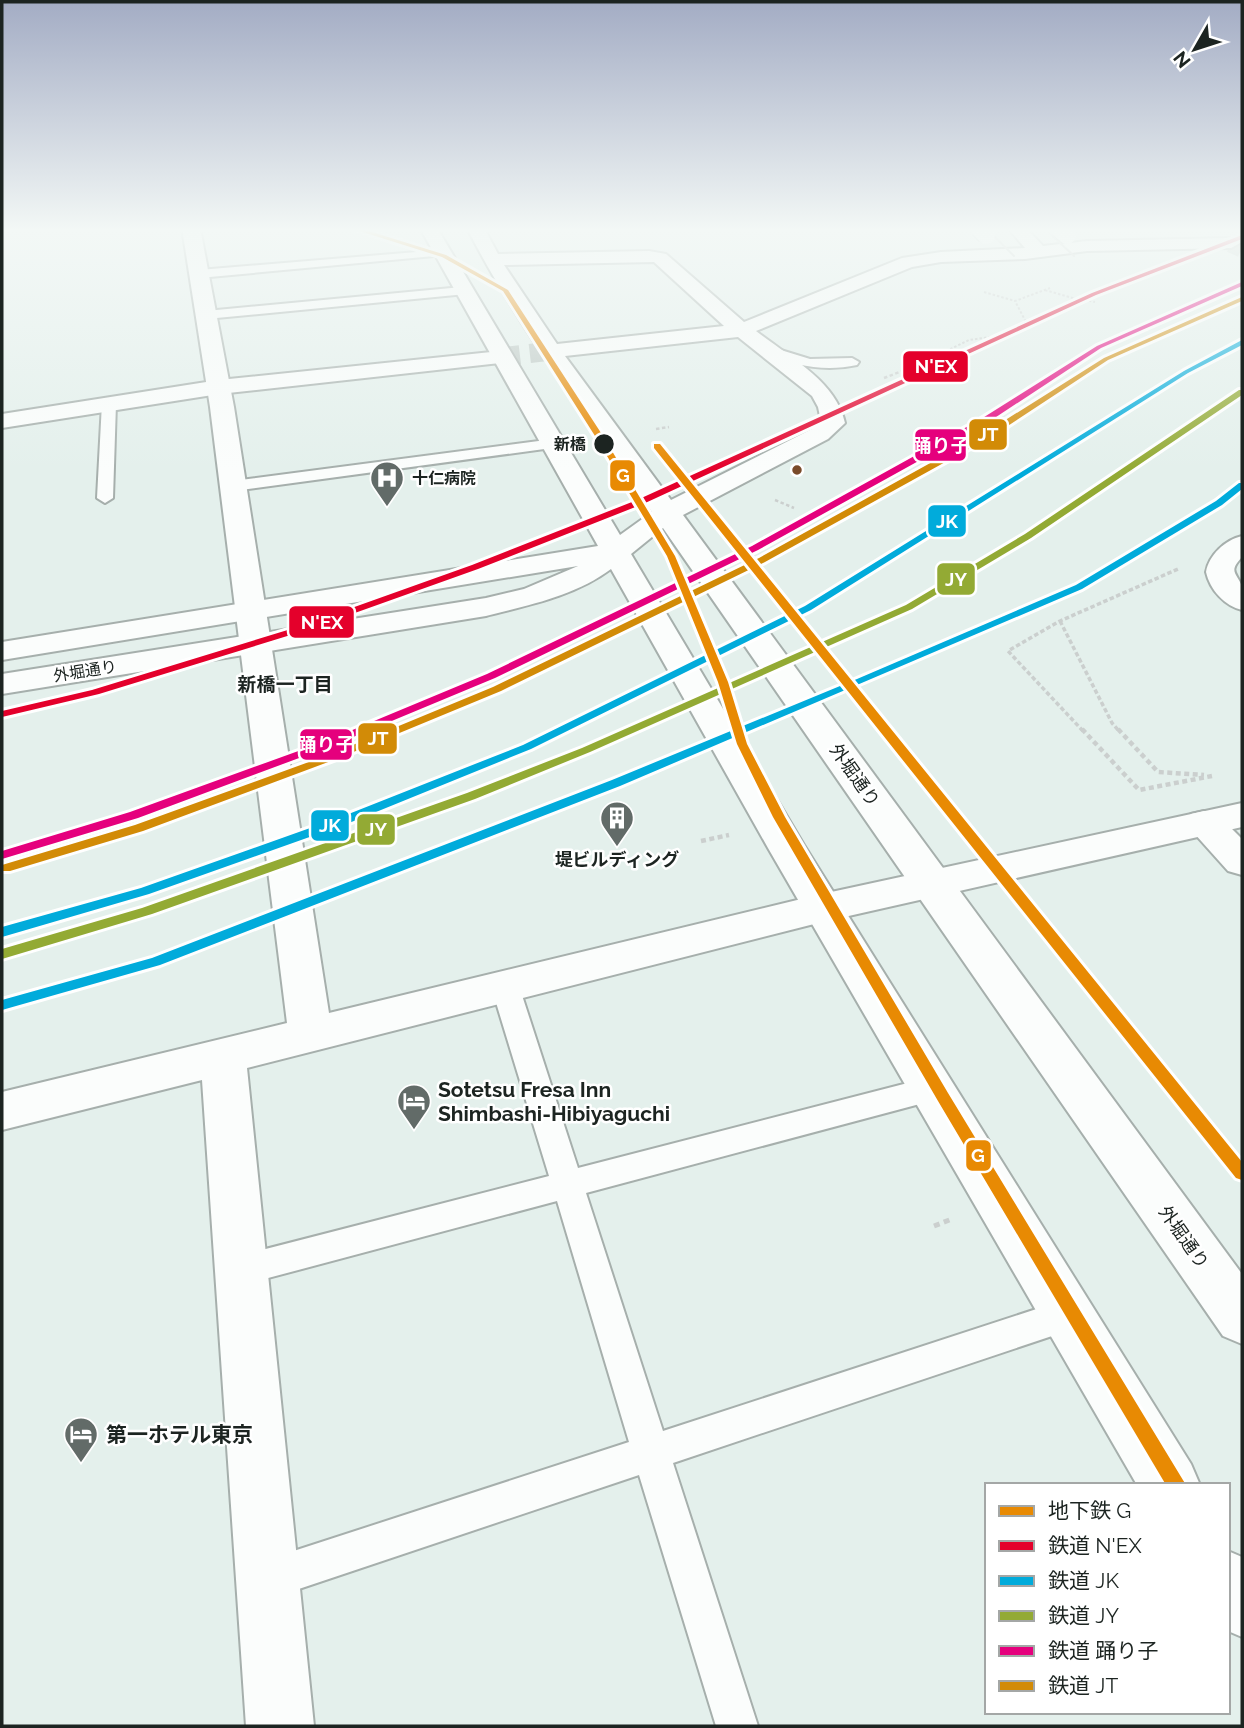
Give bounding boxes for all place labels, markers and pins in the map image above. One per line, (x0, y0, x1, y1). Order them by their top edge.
marker: 新橋 (592, 432, 616, 456)
place label: 新橋 (554, 435, 586, 454)
hospital icon: 十仁病院 (368, 459, 406, 508)
unlabelled marker (790, 463, 804, 477)
place label: 十仁病院 (412, 469, 476, 488)
building icon: 堤ビルディング (598, 799, 636, 848)
place label: 堤ビルディング (555, 849, 679, 870)
place label: Sotetsu Fresa Inn Shimbashi-Hibiyaguchi (438, 1077, 670, 1126)
hotel icon: Sotetsu Fresa Inn Shimbashi-Hibiyaguchi (395, 1082, 433, 1131)
hotel icon: 第一ホテル東京 (62, 1415, 100, 1464)
place label: 第一ホテル東京 (106, 1422, 253, 1447)

